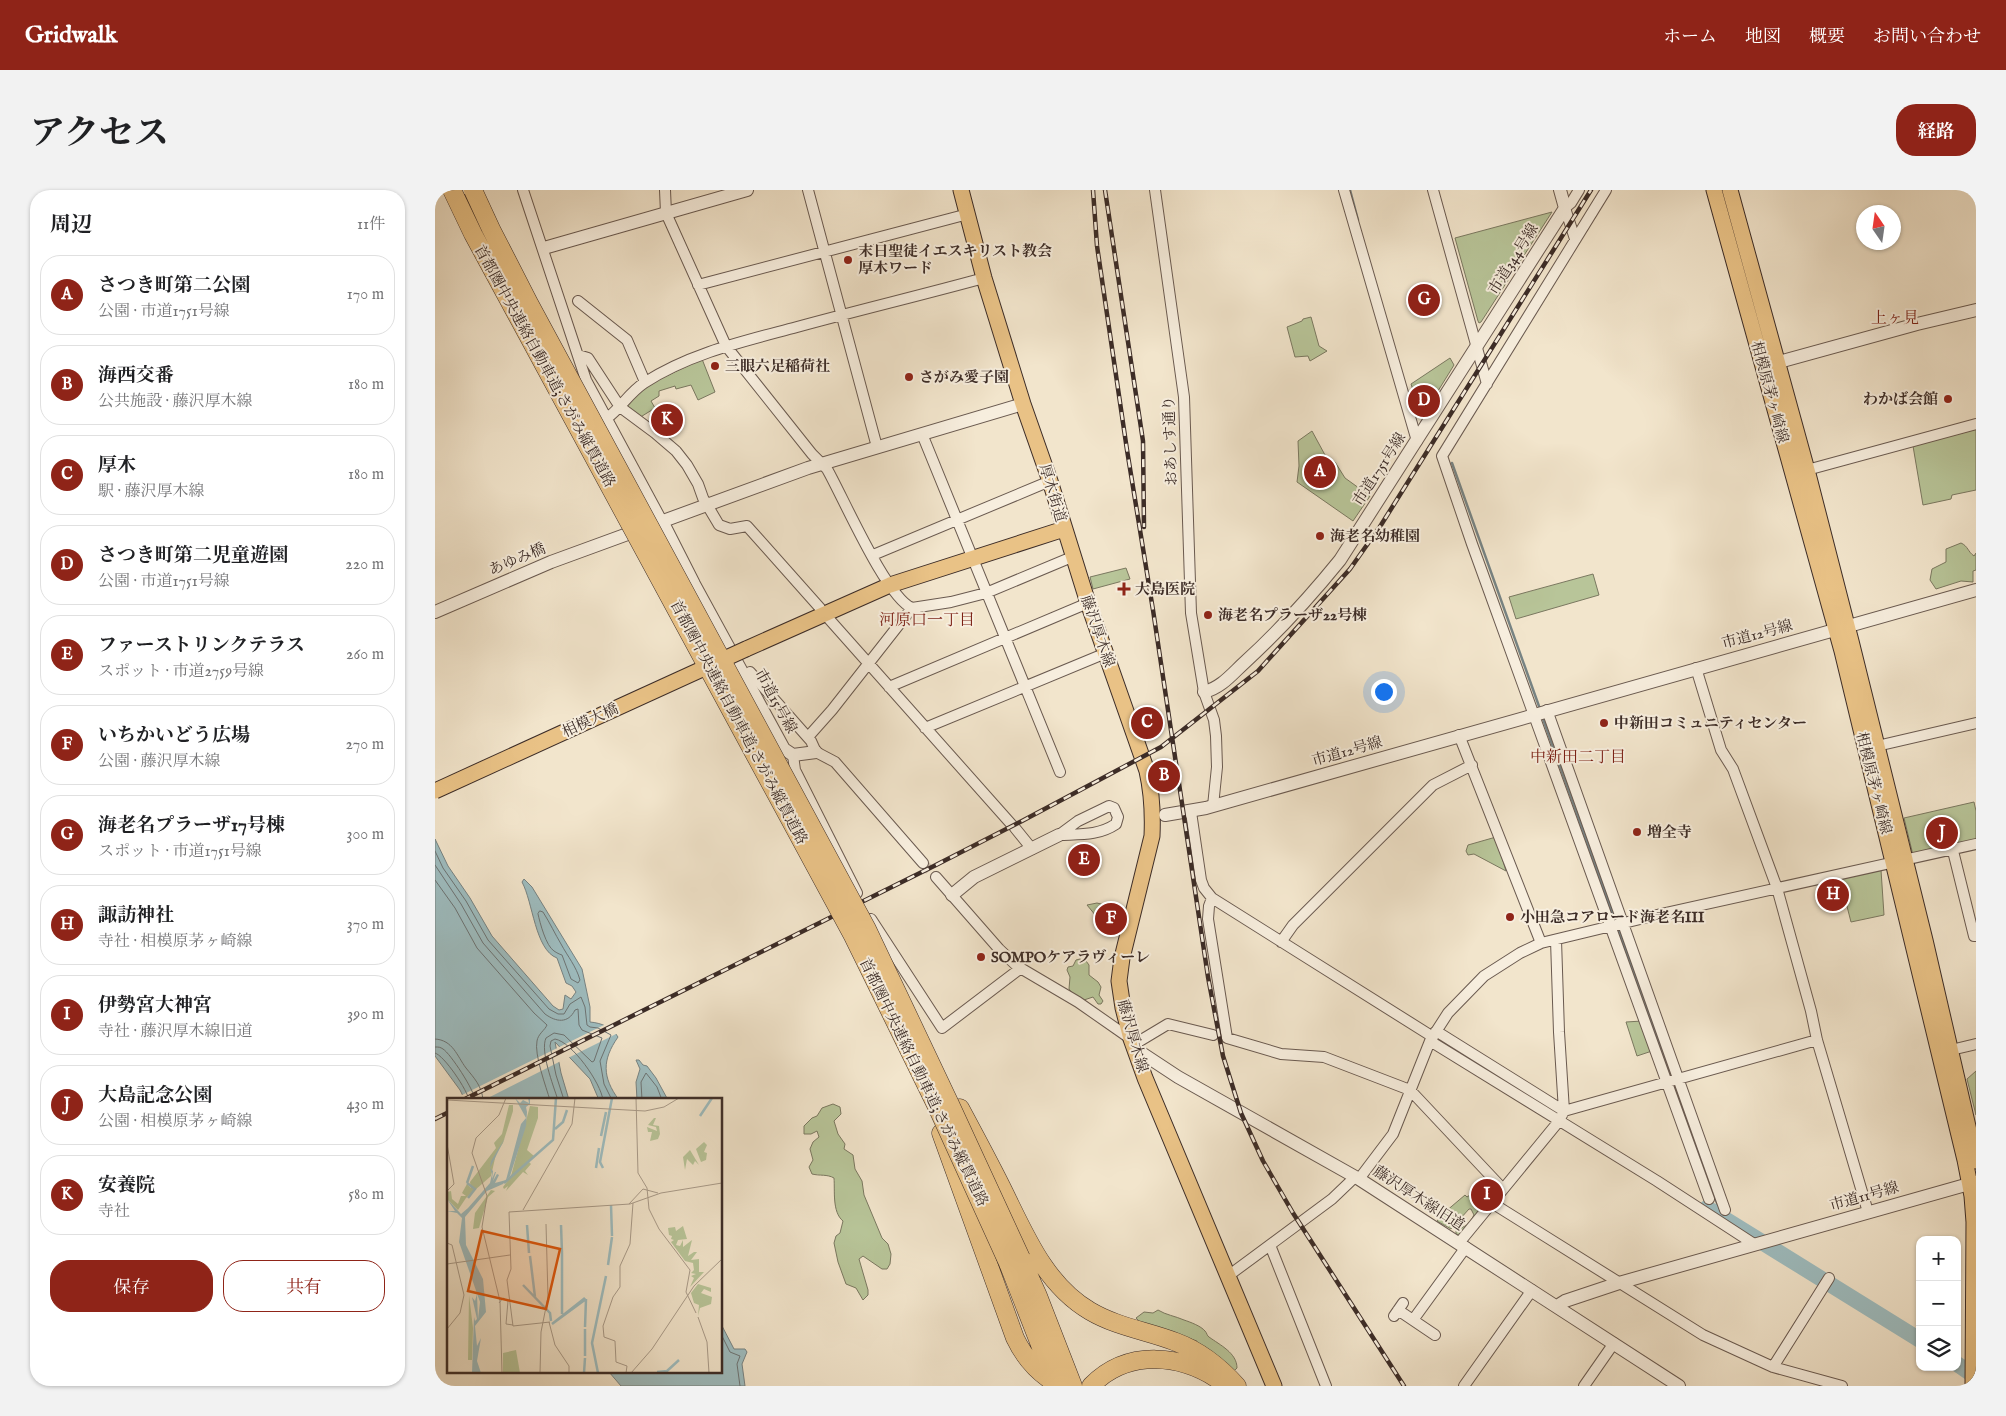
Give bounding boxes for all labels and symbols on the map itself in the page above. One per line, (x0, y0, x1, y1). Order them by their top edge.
north arrow (1856, 205, 1901, 250)
street label: 市道344号線 (1484, 220, 1543, 298)
street label: 首都圏中央連絡自動車道;さがみ縦貫道路 (470, 242, 619, 491)
place label: 末日聖徒イエスキリスト教会 厚木ワード (858, 242, 1052, 278)
marker: 末日聖徒イエスキリスト教会 厚木ワード (842, 254, 854, 266)
pin: G (1408, 281, 1440, 319)
district label: 上ヶ見 (1871, 309, 1919, 329)
street label: 相模原茅ヶ崎線 (1747, 339, 1792, 445)
place label: 三眼六足稲荷社 (725, 357, 830, 376)
marker: 三眼六足稲荷社 (709, 360, 721, 372)
place label: さがみ愛子園 (919, 368, 1009, 387)
marker: さがみ愛子園 (903, 371, 915, 383)
pin: D (1408, 382, 1440, 420)
place label: わかば会館 (1863, 390, 1938, 409)
marker: わかば会館 (1942, 393, 1954, 405)
street label: おあしす通り (1159, 396, 1182, 486)
pin: K (651, 401, 683, 439)
street label: 市道1751号線 (1349, 429, 1410, 510)
pin: A (1304, 453, 1336, 491)
street label: 厚木街道 (1035, 462, 1070, 525)
place label: 海老名幼稚園 (1330, 527, 1420, 546)
marker: 海老名幼稚園 (1314, 530, 1326, 542)
street label: あゆみ橋 (486, 539, 549, 580)
place label: 大島医院 (1135, 580, 1195, 599)
marker: 大島医院 (1117, 582, 1131, 596)
street label: 藤沢厚木線 (1076, 593, 1119, 670)
street label: 首都圏中央連絡自動車道;さがみ縦貫道路 (666, 597, 811, 848)
place label: 海老名プラーザ22号棟 (1218, 606, 1367, 625)
marker: 海老名プラーザ22号棟 (1202, 609, 1214, 621)
district label: 河原口一丁目 (879, 611, 975, 631)
street label: 市道12号線 (1720, 616, 1795, 653)
street label: 市道15号線 (750, 666, 801, 737)
your location (1371, 679, 1397, 705)
street label: 相模大橋 (559, 699, 621, 742)
pin: C (1131, 704, 1163, 742)
place label: 中新田コミュニティセンター (1614, 714, 1807, 733)
marker: 中新田コミュニティセンター (1598, 717, 1610, 729)
street label: 相模原茅ヶ崎線 (1852, 730, 1895, 836)
street label: 市道12号線 (1310, 732, 1385, 771)
district label: 中新田二丁目 (1530, 748, 1626, 768)
pin: B (1148, 757, 1180, 795)
pin: J (1926, 814, 1958, 852)
place label: 増全寺 (1647, 823, 1692, 842)
marker: 増全寺 (1631, 826, 1643, 838)
pin: E (1068, 841, 1100, 879)
pin: H (1817, 876, 1849, 914)
pin: F (1095, 900, 1127, 938)
place label: 小田急コアロード海老名III (1520, 908, 1705, 927)
marker: 小田急コアロード海老名III (1504, 911, 1516, 923)
place label: SOMPOケアラヴィーレ (991, 948, 1150, 967)
marker: SOMPOケアラヴィーレ (975, 951, 987, 963)
street label: 首都圏中央連絡自動車道;さがみ縦貫道路 (855, 955, 992, 1210)
street label: 藤沢厚木線 (1113, 997, 1152, 1075)
inset map (447, 1098, 723, 1374)
street label: 藤沢厚木線旧道 (1370, 1162, 1468, 1235)
pin: I (1471, 1176, 1503, 1214)
street label: 市道11号線 (1827, 1178, 1901, 1215)

